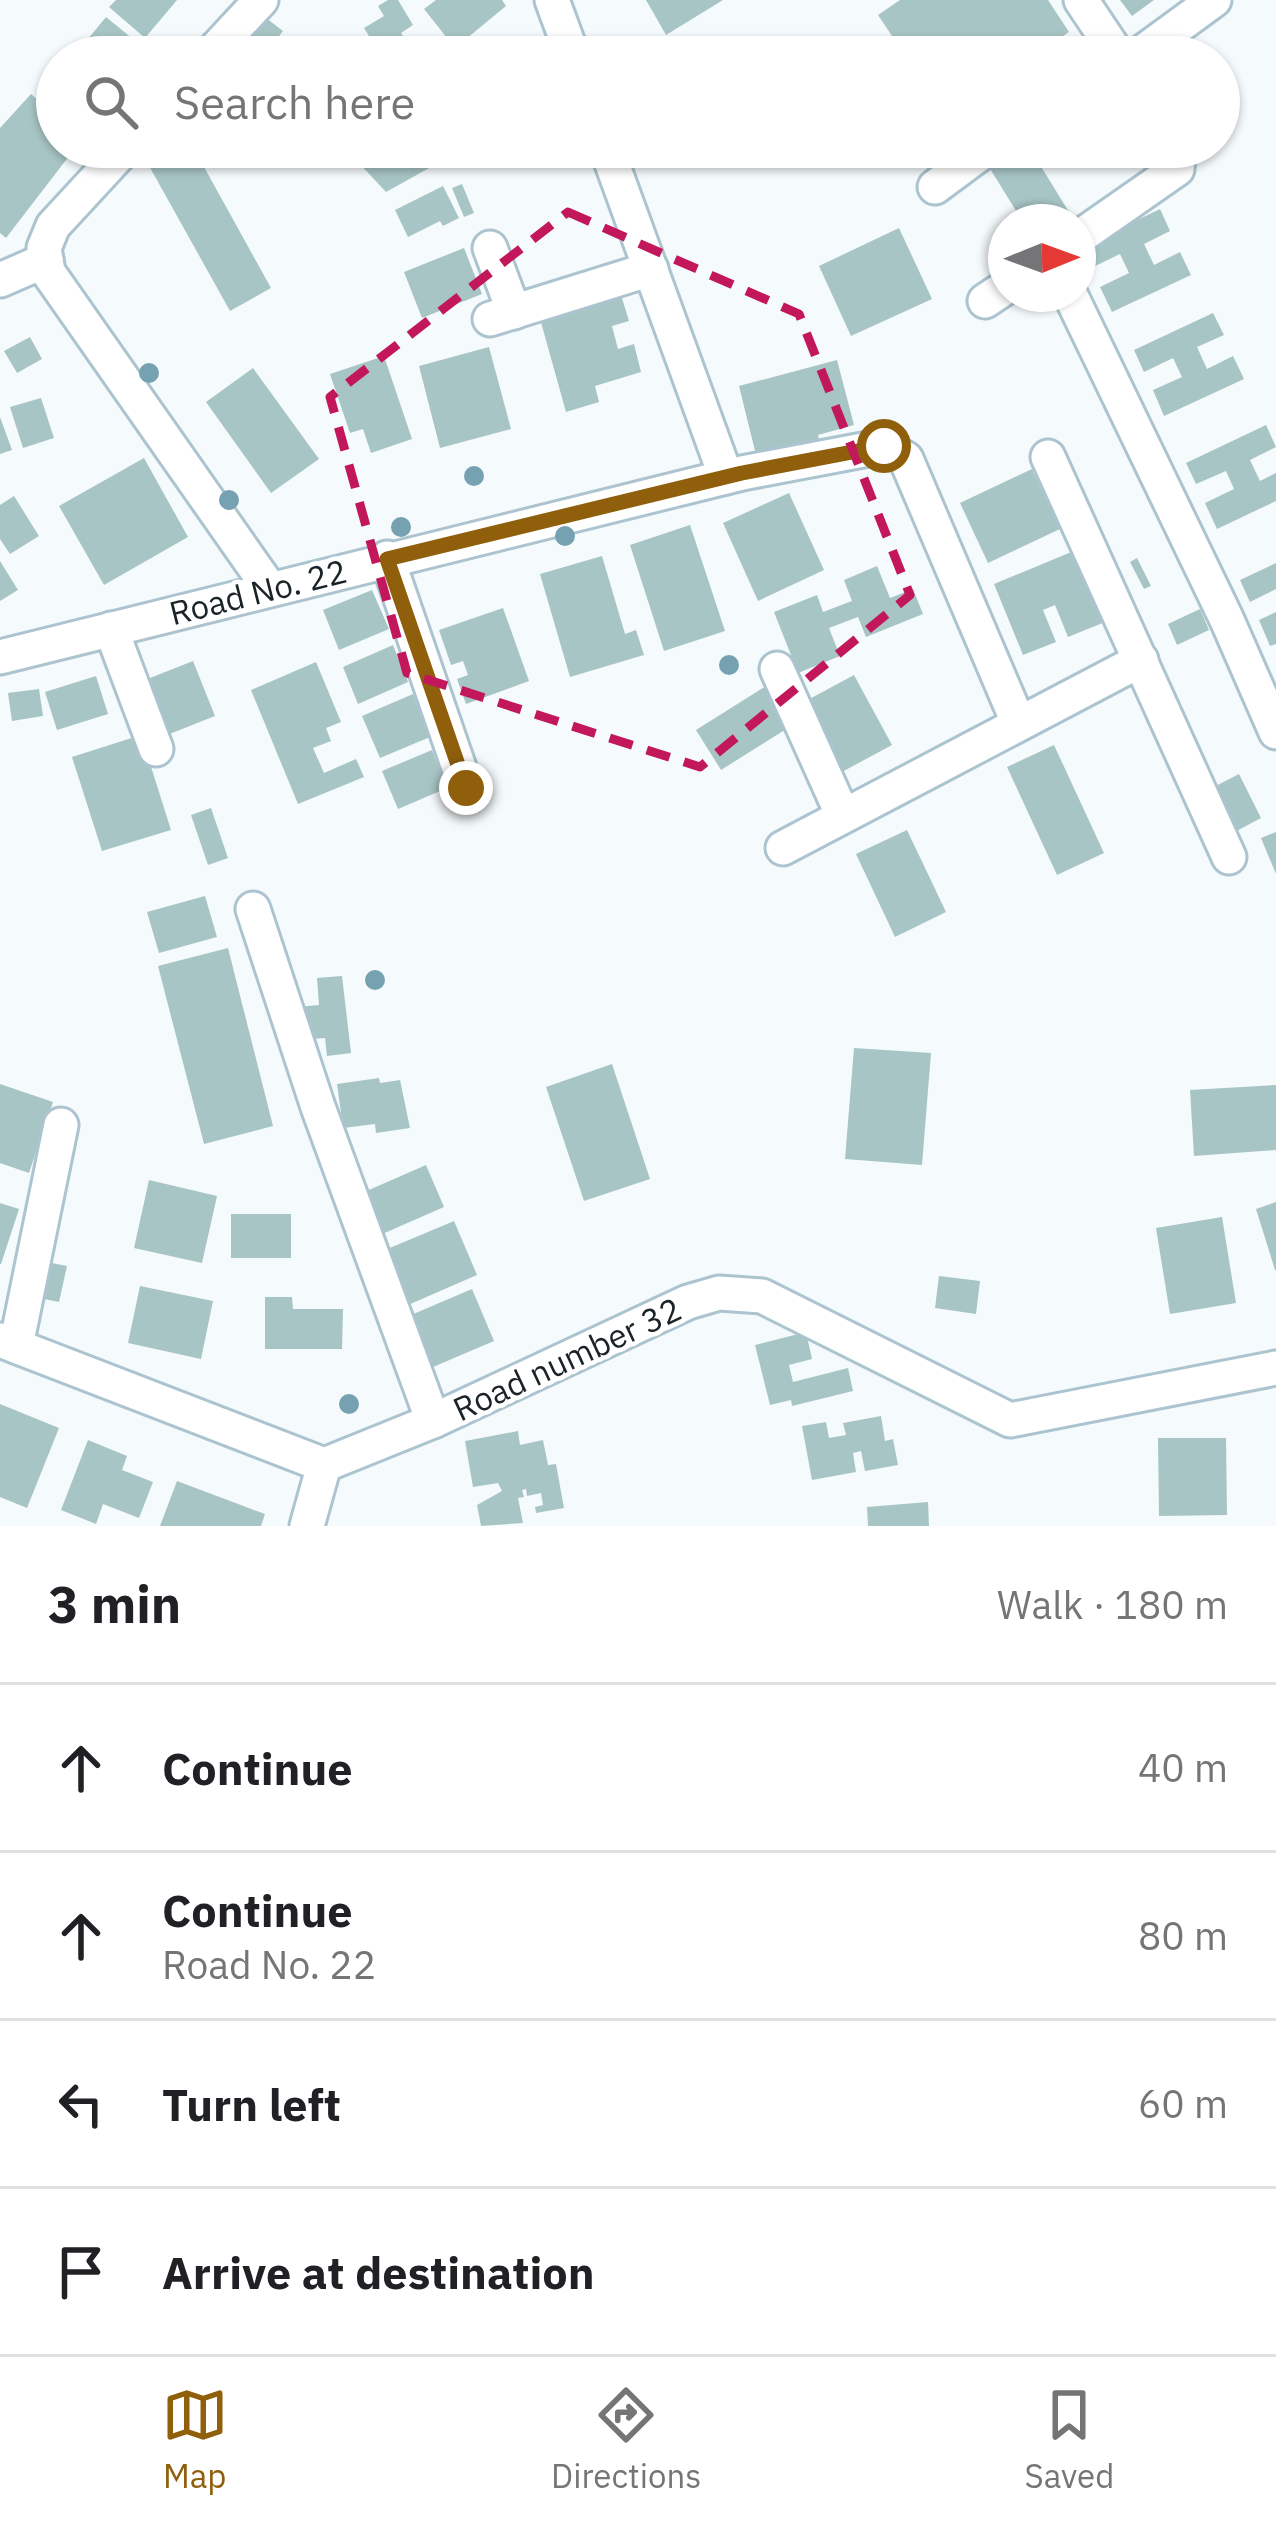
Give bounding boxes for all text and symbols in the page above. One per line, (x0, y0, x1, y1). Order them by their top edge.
search box (36, 36, 1240, 168)
icon: search (78, 69, 144, 135)
text: Search here (174, 73, 415, 131)
north arrow (988, 204, 1096, 312)
route start (857, 419, 911, 473)
street label: Road No. 22 (165, 549, 351, 634)
route end (439, 761, 493, 815)
street label: Road number 32 (446, 1287, 688, 1430)
text: 3 min (48, 1571, 181, 1637)
text: Walk · 180 m (997, 1579, 1228, 1630)
icon: ahead (48, 1735, 114, 1801)
text: Continue (162, 1739, 353, 1797)
text: 40 m (1138, 1742, 1228, 1793)
text: Continue (162, 1881, 353, 1939)
icon: ahead (48, 1903, 114, 1969)
text: 80 m (1138, 1910, 1228, 1961)
text: Road No. 22 (162, 1939, 376, 1990)
icon: left (48, 2071, 114, 2137)
text: Turn left (162, 2075, 341, 2133)
text: 60 m (1138, 2078, 1228, 2129)
icon: arrive (48, 2239, 114, 2305)
text: Arrive at destination (162, 2243, 595, 2301)
tab: Map (162, 2382, 228, 2497)
tab: Directions (551, 2382, 701, 2497)
tab: Saved (1025, 2382, 1114, 2497)

